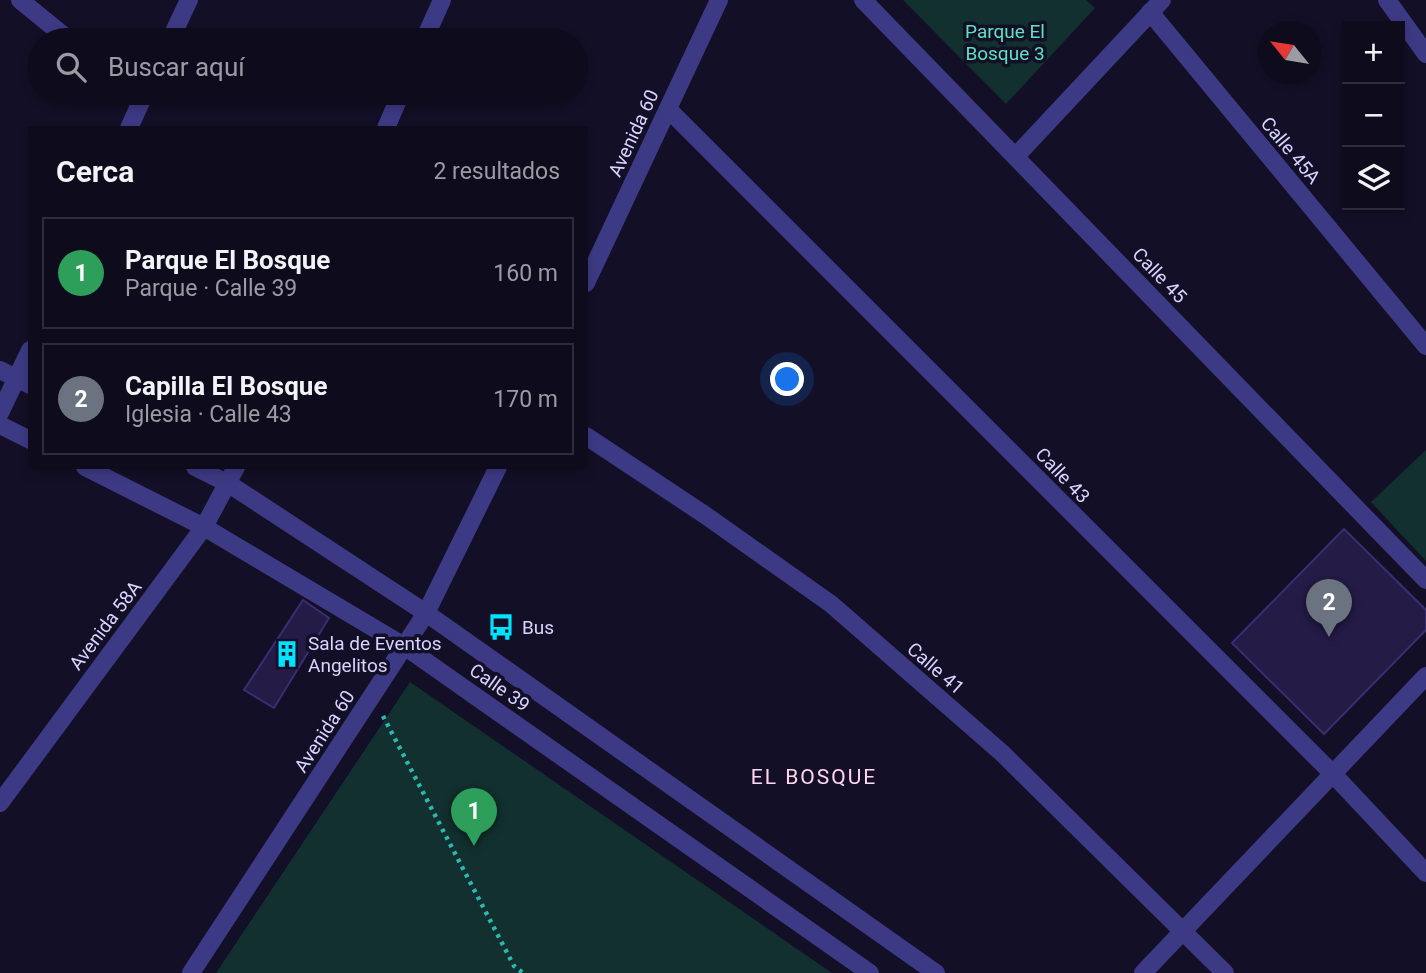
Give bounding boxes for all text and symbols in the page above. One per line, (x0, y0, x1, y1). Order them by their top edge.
park label: Parque El Bosque 3 (965, 20, 1045, 65)
north arrow (1258, 21, 1321, 84)
map controls (1342, 21, 1405, 210)
button: + (1342, 21, 1405, 84)
search box (28, 28, 588, 105)
icon: search (52, 48, 90, 86)
text: Buscar aquí (108, 52, 245, 82)
button: − (1342, 84, 1405, 147)
street label: Avenida 60 (603, 86, 664, 180)
street label: Calle 45A (1256, 112, 1326, 189)
button: layers (1342, 147, 1405, 210)
text: Cerca (56, 154, 134, 189)
text: 2 resultados (433, 158, 560, 185)
street label: Calle 45 (1128, 243, 1192, 308)
text: Parque El Bosque (125, 245, 330, 275)
text: 1 (74, 260, 88, 287)
text: 160 m (493, 260, 558, 287)
text: Parque · Calle 39 (125, 275, 297, 302)
your location (770, 362, 804, 396)
text: Capilla El Bosque (125, 371, 327, 401)
text: 2 (74, 386, 88, 413)
text: 170 m (493, 386, 558, 413)
text: Iglesia · Calle 43 (125, 401, 292, 428)
street label: Calle 43 (1031, 443, 1095, 508)
street label: Avenida 58A (64, 576, 147, 674)
pin: 2 (1306, 579, 1352, 637)
bus stop icon: Bus (486, 612, 516, 642)
place label: Bus (522, 616, 554, 639)
place label: Sala de Eventos Angelitos (308, 632, 442, 677)
street label: Calle 41 (902, 637, 969, 699)
building icon: Sala de Eventos Angelitos (272, 639, 302, 669)
street label: Calle 39 (465, 658, 534, 716)
street label: Avenida 60 (289, 686, 359, 777)
district label: EL BOSQUE (751, 765, 877, 789)
pin: 1 (451, 788, 497, 846)

